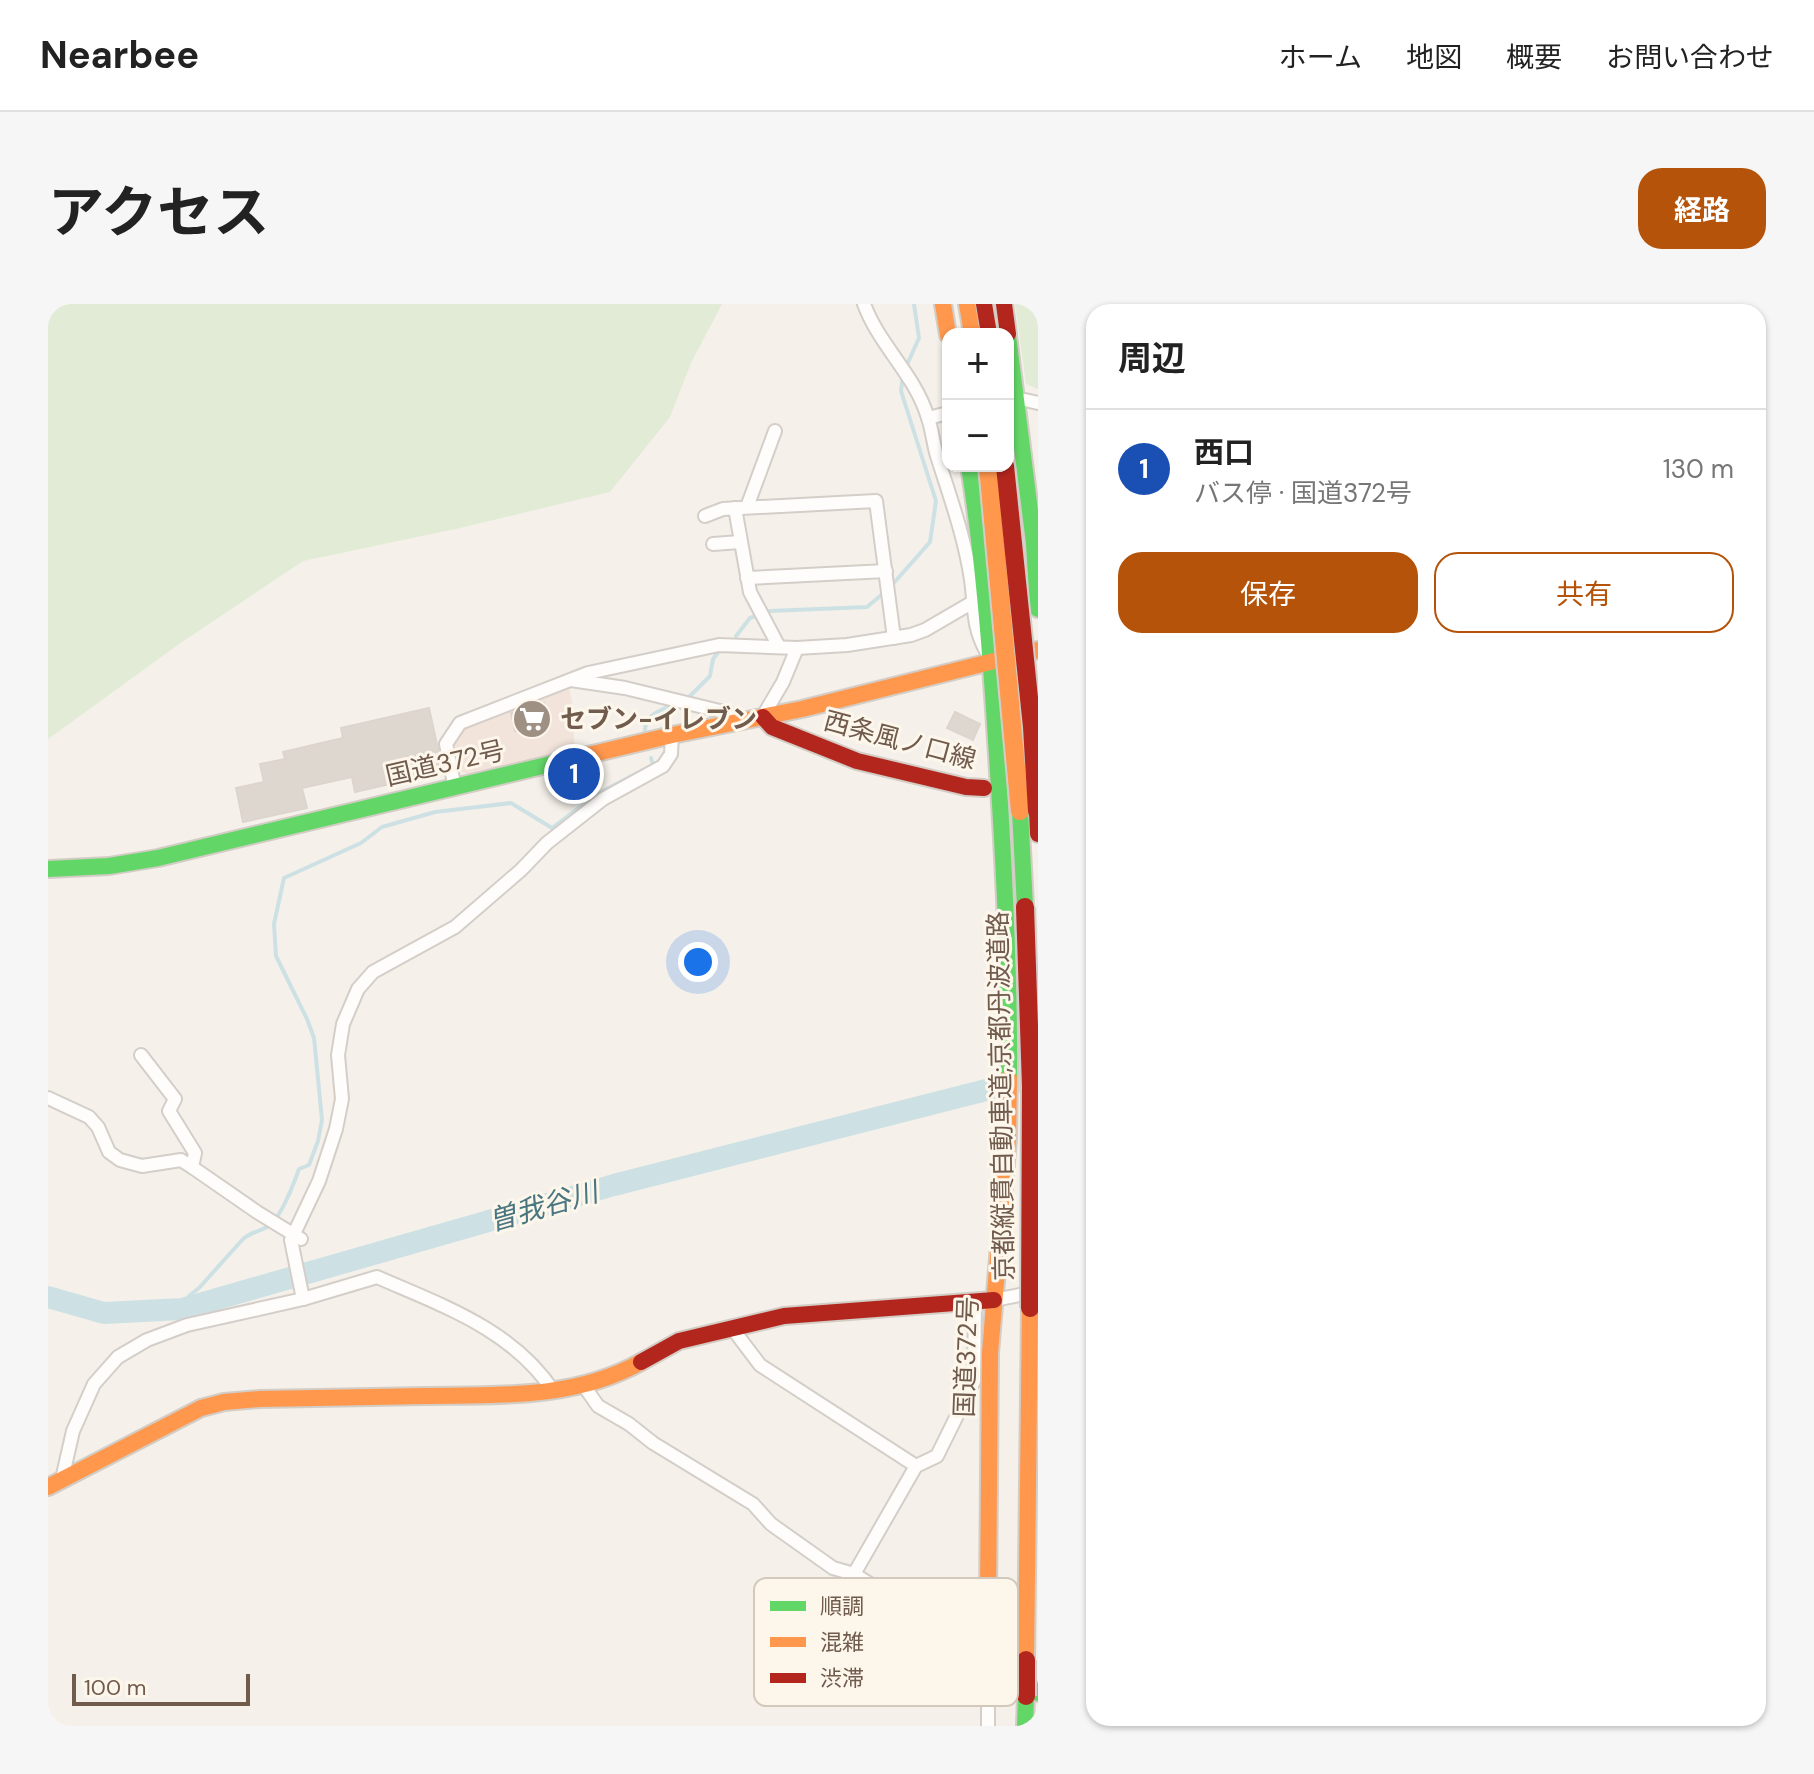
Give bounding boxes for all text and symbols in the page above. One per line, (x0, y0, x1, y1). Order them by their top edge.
text: Nearbee (40, 30, 199, 80)
text: ホーム (1279, 39, 1362, 76)
text: 地図 (1406, 39, 1462, 76)
text: 概要 (1506, 39, 1562, 76)
text: お問い合わせ (1606, 39, 1774, 76)
button: 経路 (1638, 168, 1766, 249)
text: アクセス (48, 176, 269, 249)
map controls (942, 328, 1014, 472)
button: + (942, 328, 1014, 400)
text: 周辺 (1118, 336, 1186, 381)
button: − (942, 400, 1014, 472)
text: 西口 (1194, 433, 1254, 472)
text: 1 (1139, 452, 1149, 486)
text: 130 m (1663, 452, 1734, 486)
text: バス停 · 国道372号 (1194, 476, 1412, 510)
button: 保存 (1118, 552, 1418, 633)
button: 共有 (1434, 552, 1734, 633)
supermarket icon: セブン-イレブン (511, 698, 553, 740)
place label: セブン-イレブン (560, 702, 757, 736)
street label: 西条風ノ口線 (820, 703, 980, 777)
street label: 国道372号 (382, 733, 508, 793)
pin: 1 (548, 744, 600, 804)
street label: 京都縦貫自動車道;京都丹波道路 (981, 911, 1021, 1281)
your location (678, 942, 718, 982)
water label: 曽我谷川 (484, 1172, 605, 1240)
street label: 国道372号 (947, 1296, 985, 1418)
legend (754, 1578, 1018, 1706)
text: 順調 (820, 1592, 864, 1621)
text: 混雑 (820, 1628, 864, 1657)
text: 渋滞 (820, 1664, 864, 1693)
scale bar (72, 1670, 250, 1706)
text: 100 m (84, 1673, 146, 1702)

